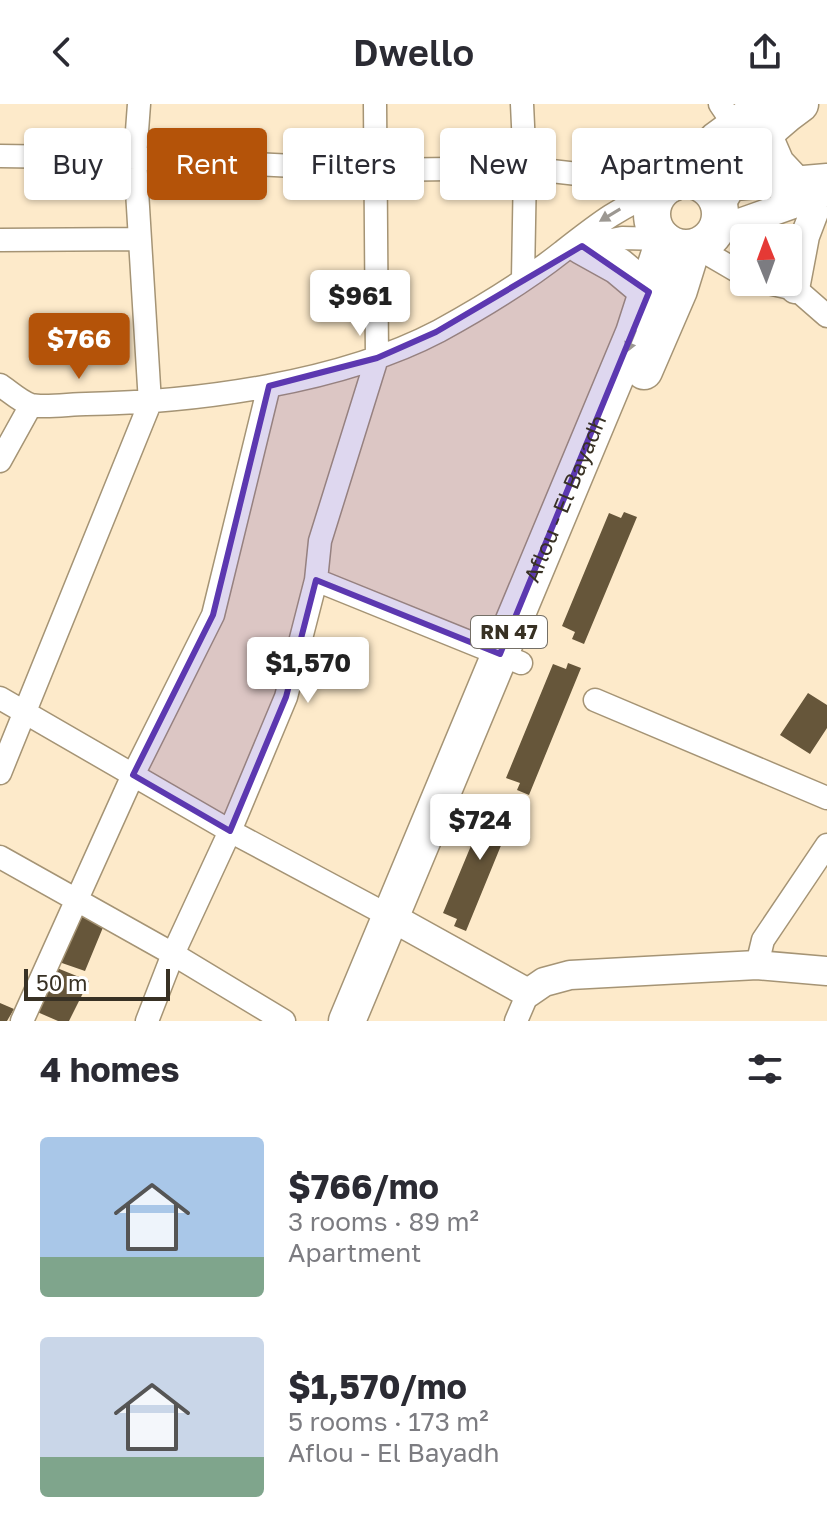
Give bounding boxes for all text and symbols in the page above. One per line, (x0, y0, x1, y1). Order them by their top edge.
icon: back (40, 30, 84, 74)
icon: share (743, 30, 787, 74)
text: Dwello (353, 31, 474, 74)
chip: Buy (24, 128, 131, 200)
chip: Rent (147, 128, 267, 200)
chip: Filters (283, 128, 424, 200)
chip: New (440, 128, 556, 200)
chip: Apartment (572, 128, 772, 200)
one-way arrow (598, 207, 621, 222)
north arrow (730, 224, 802, 296)
map controls (730, 224, 802, 296)
pin: $961 (313, 270, 407, 338)
text: $961 (328, 280, 392, 311)
pin: $766 (32, 313, 126, 381)
text: $766 (47, 323, 111, 354)
one-way arrow (624, 329, 637, 353)
street label: Aflou - El Bayadh (518, 411, 611, 586)
road number: RN 47 (471, 616, 547, 648)
pin: $1,570 (243, 637, 373, 705)
text: $1,570 (265, 647, 351, 678)
pin: $724 (433, 794, 527, 862)
text: $724 (448, 804, 512, 835)
scale bar (24, 965, 170, 1001)
text: 50 m (36, 969, 87, 996)
icon: filters (743, 1047, 787, 1091)
text: 4 homes (40, 1049, 180, 1089)
text: $766/mo (288, 1166, 439, 1206)
icon: home (104, 1169, 200, 1265)
text: 3 rooms · 89 m² (288, 1206, 479, 1237)
text: Apartment (288, 1237, 421, 1268)
text: $1,570/mo (288, 1366, 467, 1406)
icon: home (104, 1369, 200, 1465)
text: 5 rooms · 173 m² (288, 1406, 489, 1437)
text: Aflou - El Bayadh (288, 1437, 499, 1468)

